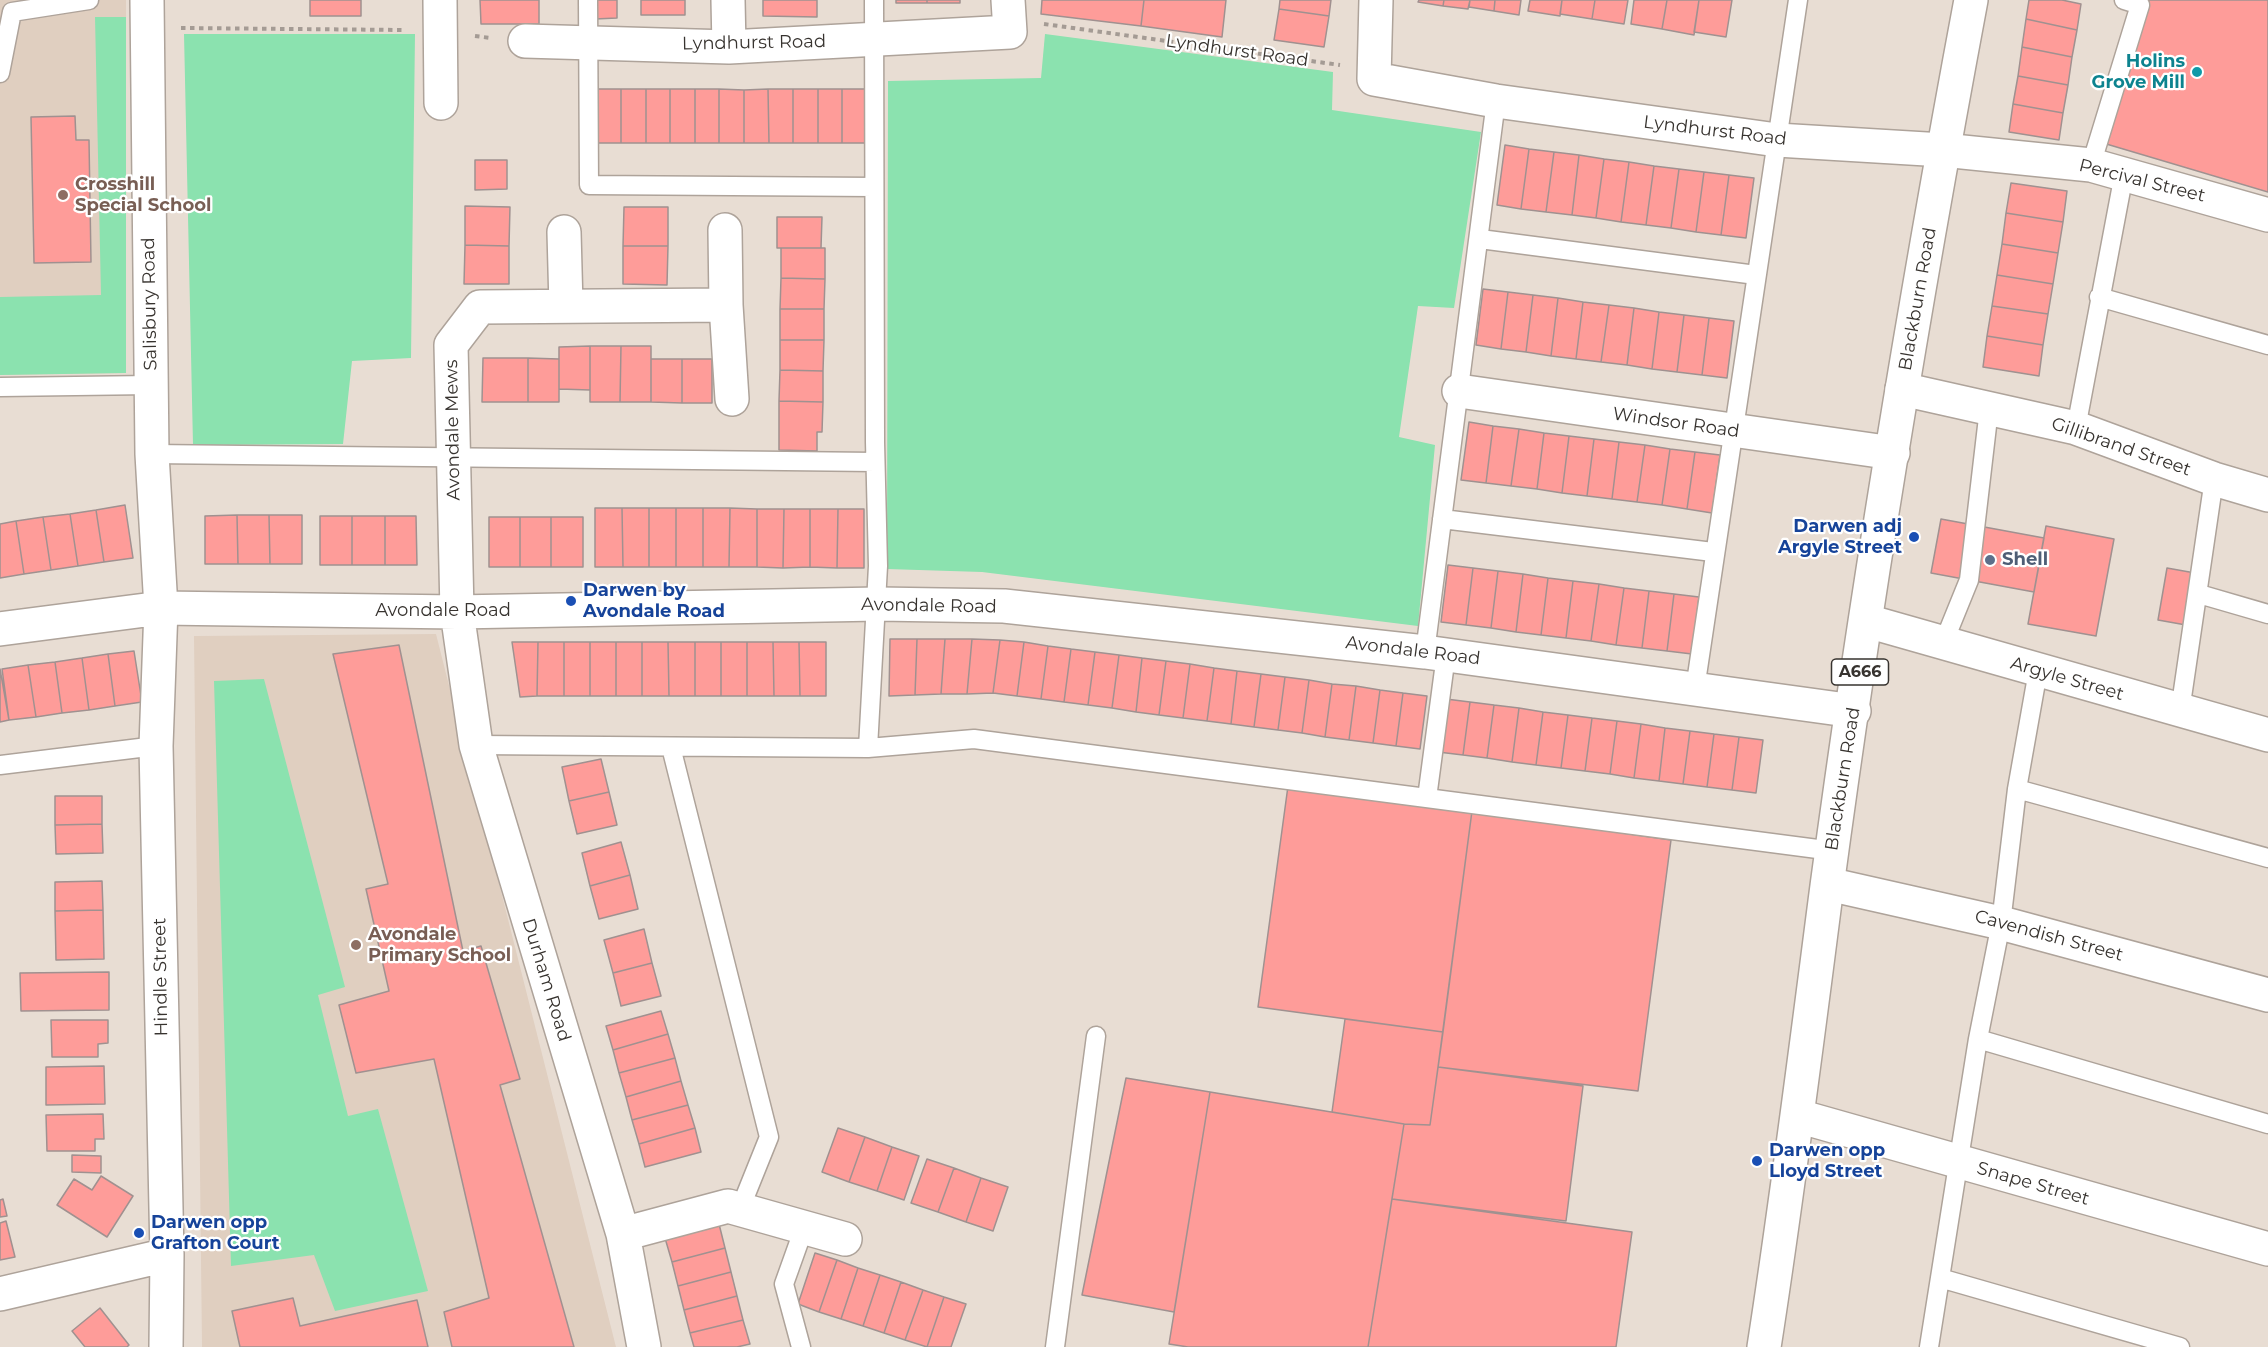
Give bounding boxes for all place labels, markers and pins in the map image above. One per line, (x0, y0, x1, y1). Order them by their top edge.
place label: Holins Grove Mill (2092, 51, 2185, 94)
marker: Holins Grove Mill (2190, 65, 2204, 79)
place label: Crosshill Special School (75, 174, 211, 216)
marker: Crosshill Special School (56, 188, 70, 202)
place label: Darwen adj Argyle Street (1778, 516, 1902, 558)
marker: Darwen adj Argyle Street (1907, 530, 1921, 544)
place label: Shell (2002, 549, 2048, 571)
marker: Shell (1983, 553, 1997, 567)
place label: Darwen by Avondale Road (583, 580, 725, 622)
marker: Darwen by Avondale Road (564, 594, 578, 608)
place label: Avondale Primary School (368, 924, 511, 966)
marker: Avondale Primary School (349, 938, 363, 952)
place label: Darwen opp Lloyd Street (1769, 1140, 1885, 1182)
marker: Darwen opp Lloyd Street (1750, 1154, 1764, 1168)
place label: Darwen opp Grafton Court (151, 1212, 280, 1254)
marker: Darwen opp Grafton Court (132, 1226, 146, 1240)

